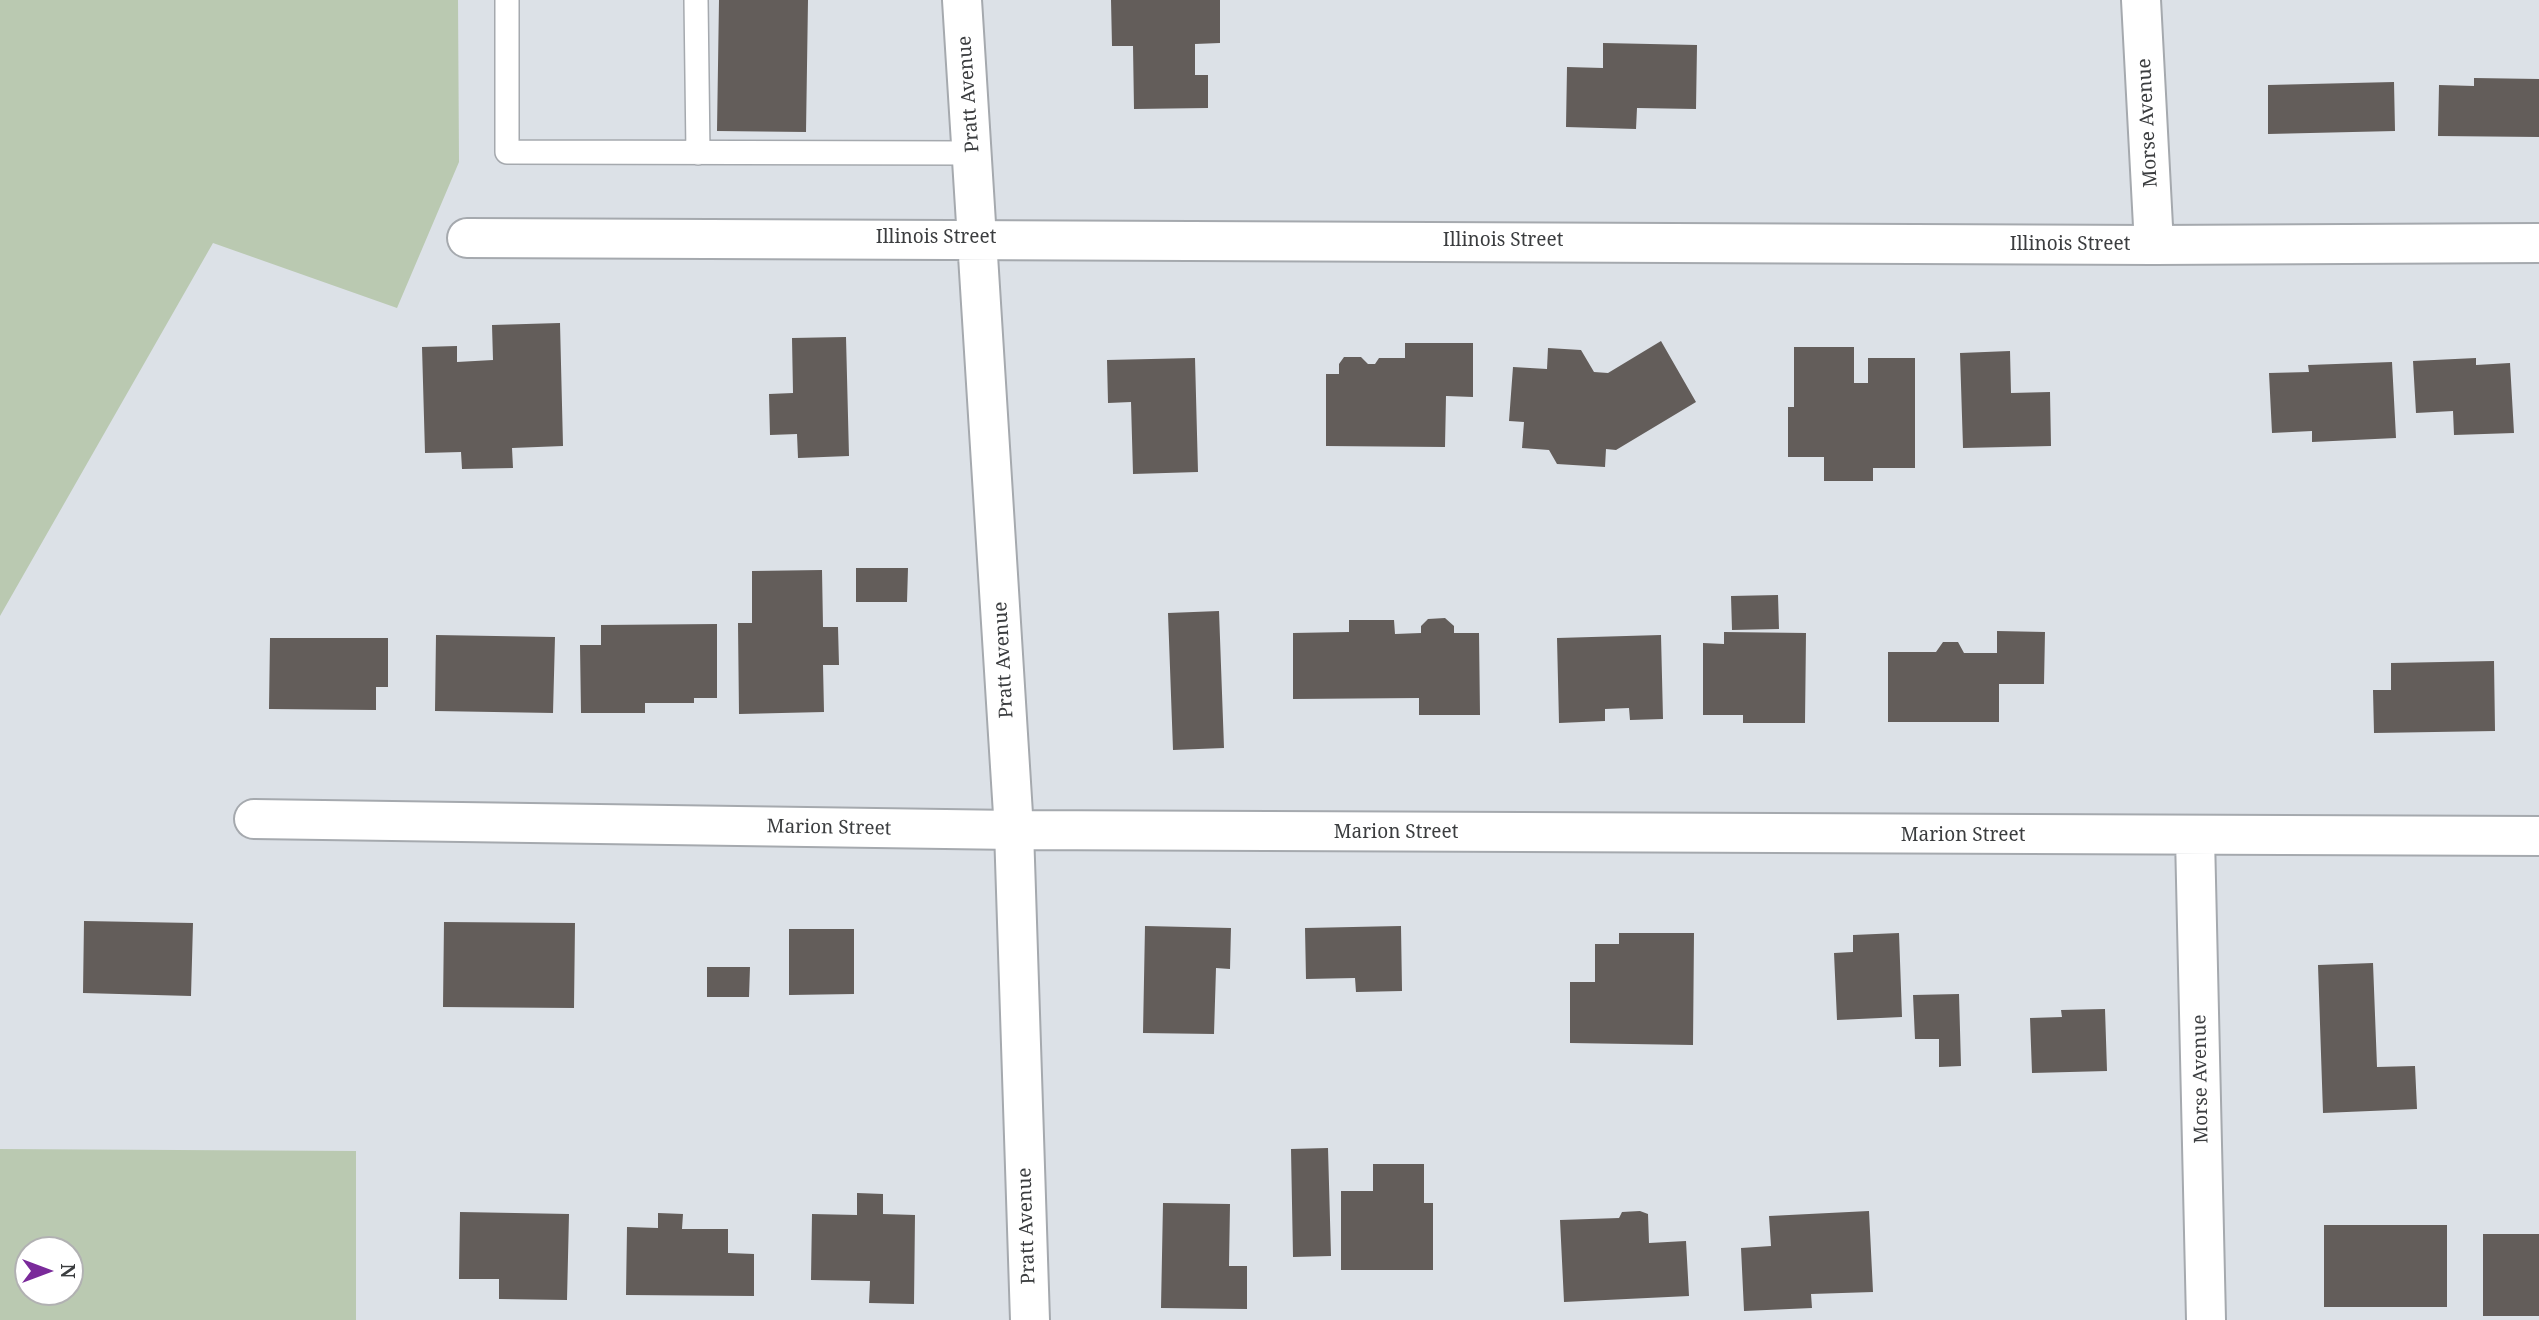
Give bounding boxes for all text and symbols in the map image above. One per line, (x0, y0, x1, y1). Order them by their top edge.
street label: Pratt Avenue (954, 35, 984, 153)
street label: Morse Avenue (2133, 58, 2163, 188)
street label: Illinois Street (876, 227, 996, 249)
street label: Illinois Street (1443, 230, 1563, 252)
street label: Illinois Street (2010, 234, 2130, 256)
street label: Pratt Avenue (990, 601, 1018, 719)
street label: Marion Street (766, 816, 892, 840)
street label: Marion Street (1334, 822, 1458, 844)
street label: Marion Street (1901, 825, 2025, 847)
street label: Morse Avenue (2188, 1014, 2214, 1144)
street label: Pratt Avenue (1014, 1167, 1040, 1285)
north arrow (14, 1236, 84, 1306)
text: N (55, 1264, 81, 1278)

